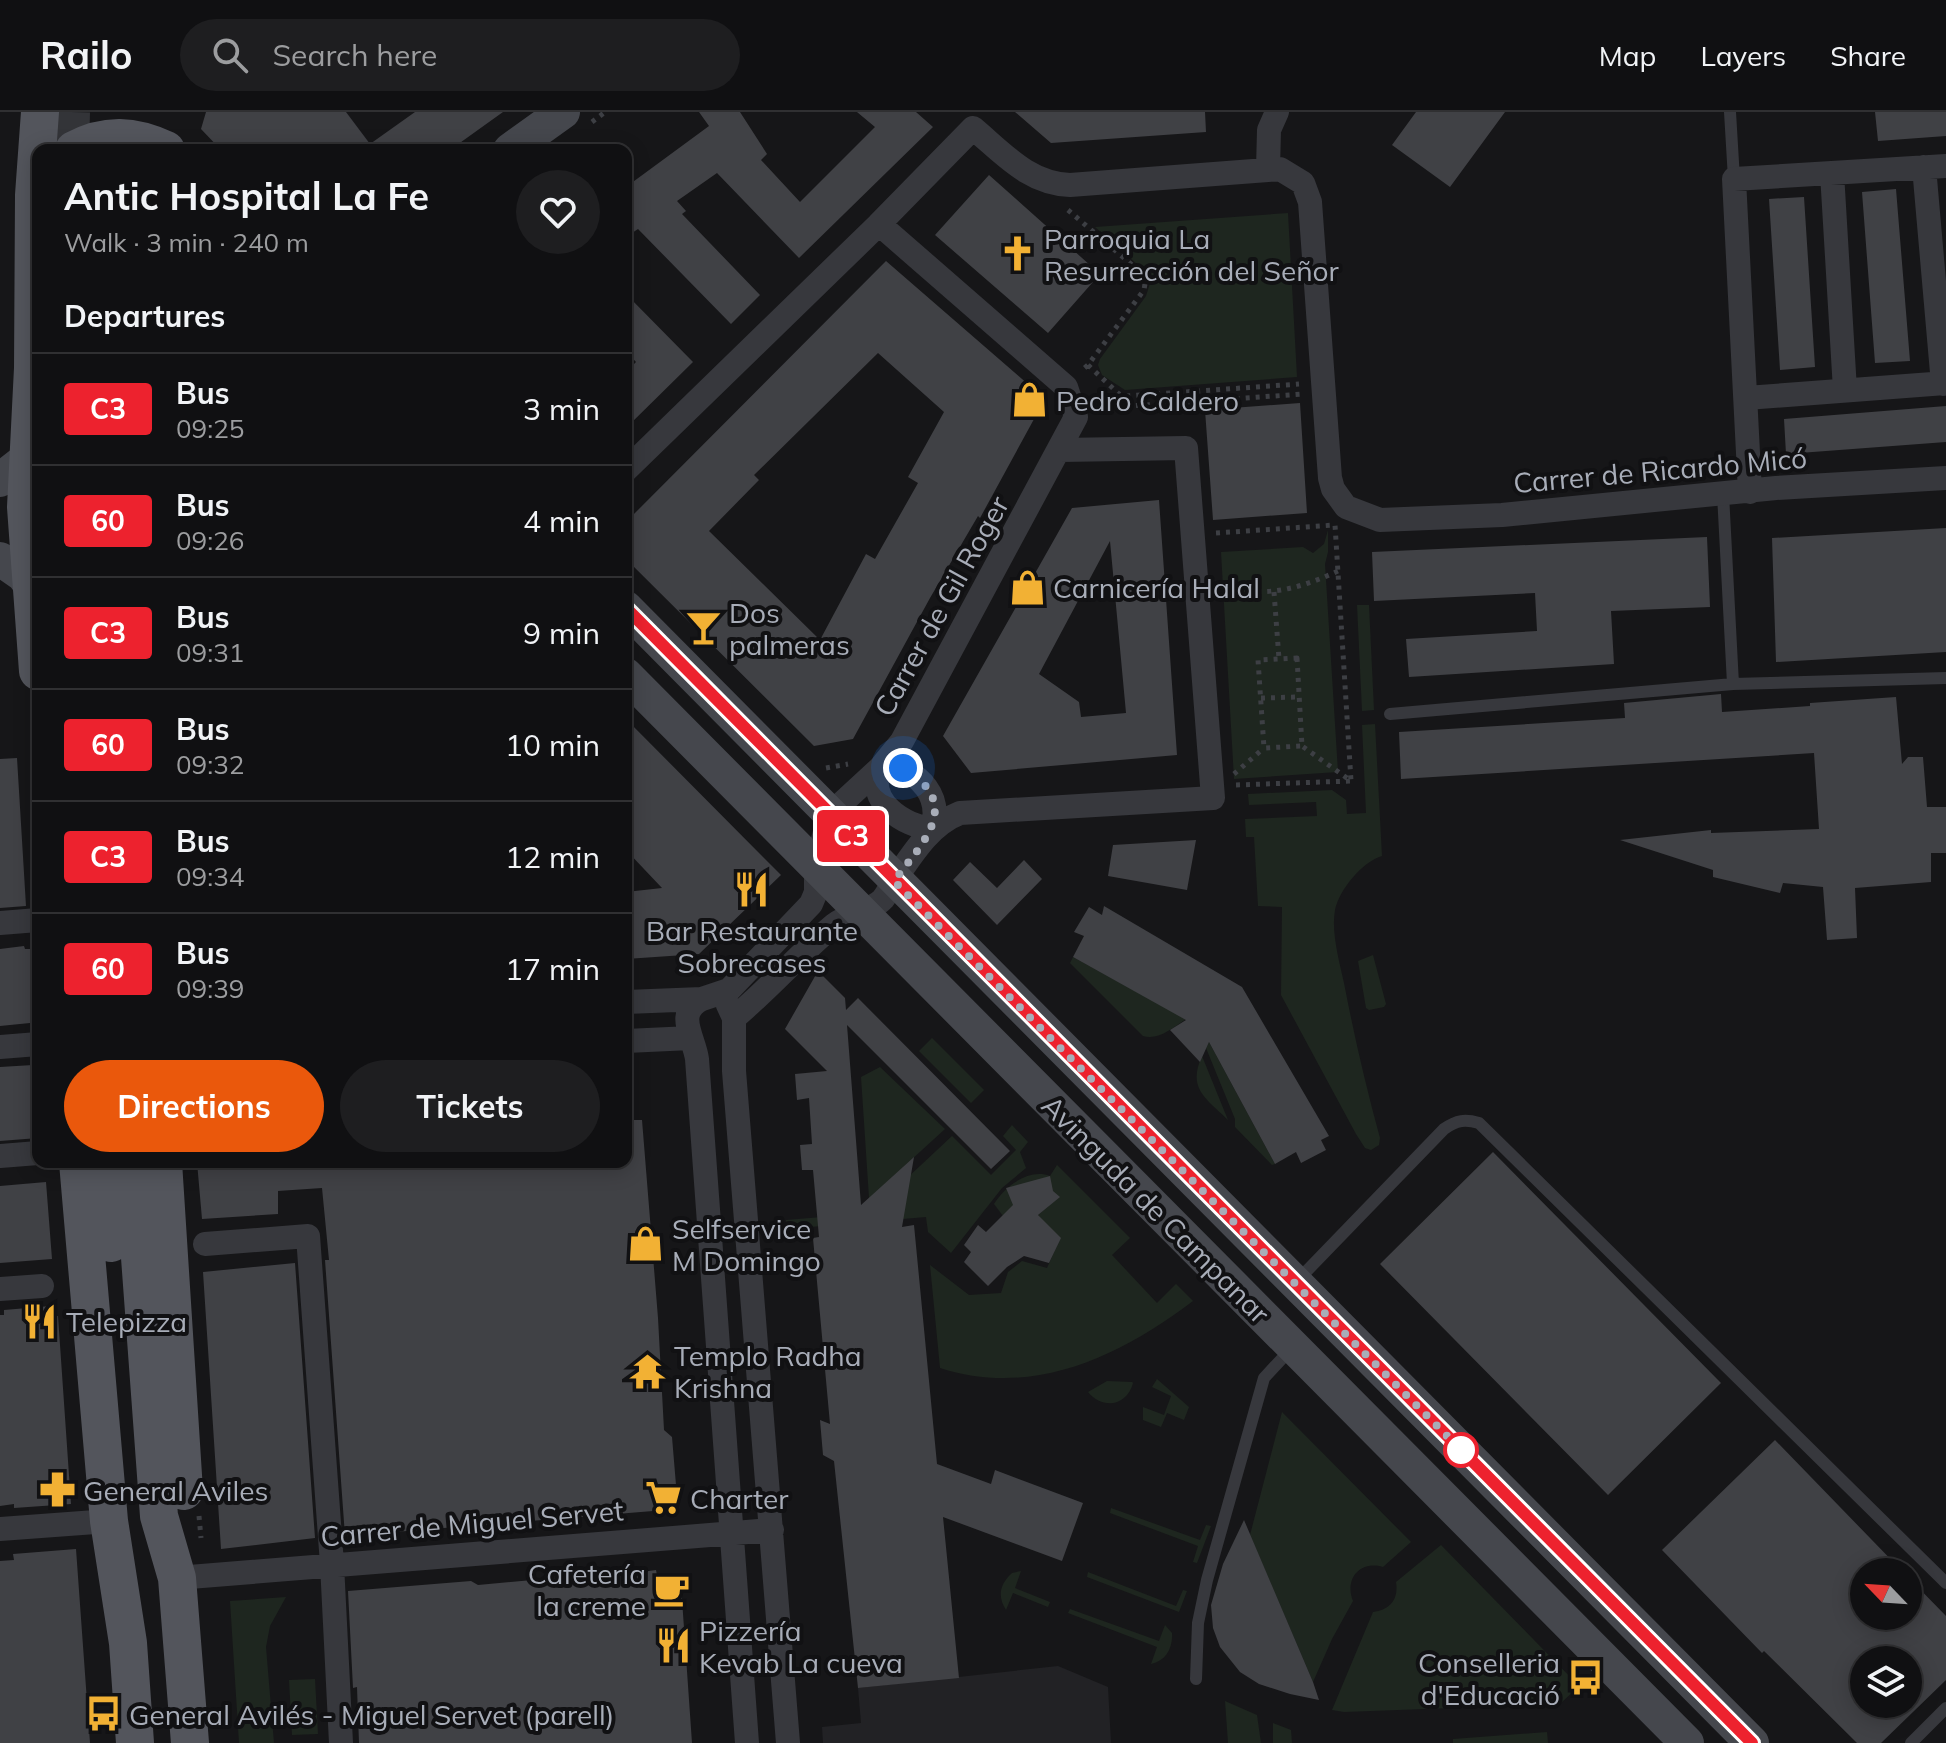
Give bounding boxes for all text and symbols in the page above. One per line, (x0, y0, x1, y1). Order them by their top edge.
search box (180, 19, 740, 91)
text: Railo (40, 31, 132, 79)
icon: search (208, 33, 252, 77)
text: Search here (272, 36, 437, 74)
text: Map (1599, 38, 1656, 73)
text: Layers (1700, 38, 1786, 73)
text: Share (1830, 38, 1906, 73)
button: heart (516, 170, 600, 254)
text: Antic Hospital La Fe (64, 172, 429, 220)
place label: Parroquia La Resurrección del Señor (1044, 221, 1340, 288)
text: Walk · 3 min · 240 m (64, 226, 309, 259)
church icon: Parroquia La Resurrección del Señor (999, 235, 1037, 273)
text: Departures (64, 297, 225, 335)
text: Bus (176, 374, 230, 412)
shop icon: Pedro Caldero (1011, 381, 1049, 419)
place label: Pedro Caldero (1056, 383, 1239, 418)
text: 3 min (523, 390, 600, 428)
text: C3 (90, 391, 126, 426)
text: 09:25 (176, 412, 244, 445)
street label: Carrer de Ricardo Micó (1512, 440, 1808, 500)
text: Bus (176, 486, 230, 524)
street label: Carrer de Gil Roger (866, 489, 1016, 722)
text: 4 min (523, 502, 600, 540)
text: 60 (91, 503, 125, 538)
text: 09:26 (176, 524, 244, 557)
shop icon: Carnicería Halal (1008, 568, 1046, 606)
place label: Carnicería Halal (1053, 570, 1260, 605)
place label: Dos palmeras (729, 595, 850, 662)
text: Bus (176, 598, 230, 636)
bar icon: Dos palmeras (684, 609, 722, 647)
text: 9 min (523, 614, 600, 652)
text: C3 (90, 615, 126, 650)
text: 09:31 (176, 636, 244, 669)
text: Bus (176, 710, 230, 748)
text: 10 min (505, 726, 600, 764)
text: 60 (91, 727, 125, 762)
text: 09:32 (176, 748, 244, 781)
your location (883, 748, 923, 788)
line badge: C3 (815, 810, 887, 862)
text: C3 (833, 818, 869, 853)
text: Bus (176, 822, 230, 860)
text: 12 min (505, 838, 600, 876)
text: C3 (90, 839, 126, 874)
text: 09:34 (176, 860, 244, 893)
restaurant icon: Bar Restaurante Sobrecases (733, 871, 771, 909)
place label: Bar Restaurante Sobrecases (646, 913, 858, 980)
text: Bus (176, 934, 230, 972)
text: 17 min (505, 950, 600, 988)
text: 60 (91, 951, 125, 986)
text: 09:39 (176, 972, 244, 1005)
button: Directions (64, 1060, 324, 1152)
button: Tickets (340, 1060, 600, 1152)
street label: Avinguda de Campanar (1035, 1088, 1278, 1331)
place label: Selfservice M Domingo (672, 1211, 821, 1278)
shop icon: Selfservice M Domingo (627, 1225, 665, 1263)
restaurant icon: Telepizza (21, 1302, 59, 1340)
place label: Telepizza (66, 1304, 187, 1339)
place label: Templo Radha Krishna (674, 1338, 861, 1405)
temple icon: Templo Radha Krishna (629, 1352, 667, 1390)
unlabelled marker (1444, 1433, 1478, 1467)
pharmacy icon: General Aviles (38, 1471, 76, 1509)
place label: General Aviles (83, 1473, 268, 1508)
supermarket icon: Charter (645, 1479, 683, 1517)
place label: Charter (690, 1481, 789, 1516)
street label: Carrer de Miguel Servet (319, 1492, 625, 1554)
place label: Cafetería la creme (528, 1556, 646, 1623)
north arrow (1850, 1558, 1922, 1630)
map controls (1850, 1558, 1922, 1718)
cafe icon: Cafetería la creme (653, 1570, 691, 1608)
place label: Pizzería Kevab La cueva (699, 1613, 903, 1680)
restaurant icon: Pizzería Kevab La cueva (654, 1627, 692, 1665)
place label: Conselleria d'Educació (1418, 1645, 1560, 1712)
button: layers (1850, 1646, 1922, 1718)
bus stop icon: Conselleria d'Educació (1567, 1659, 1605, 1697)
bus stop icon: General Avilés - Miguel Servet (parell) (84, 1695, 122, 1733)
place label: General Avilés - Miguel Servet (parell) (129, 1697, 614, 1732)

